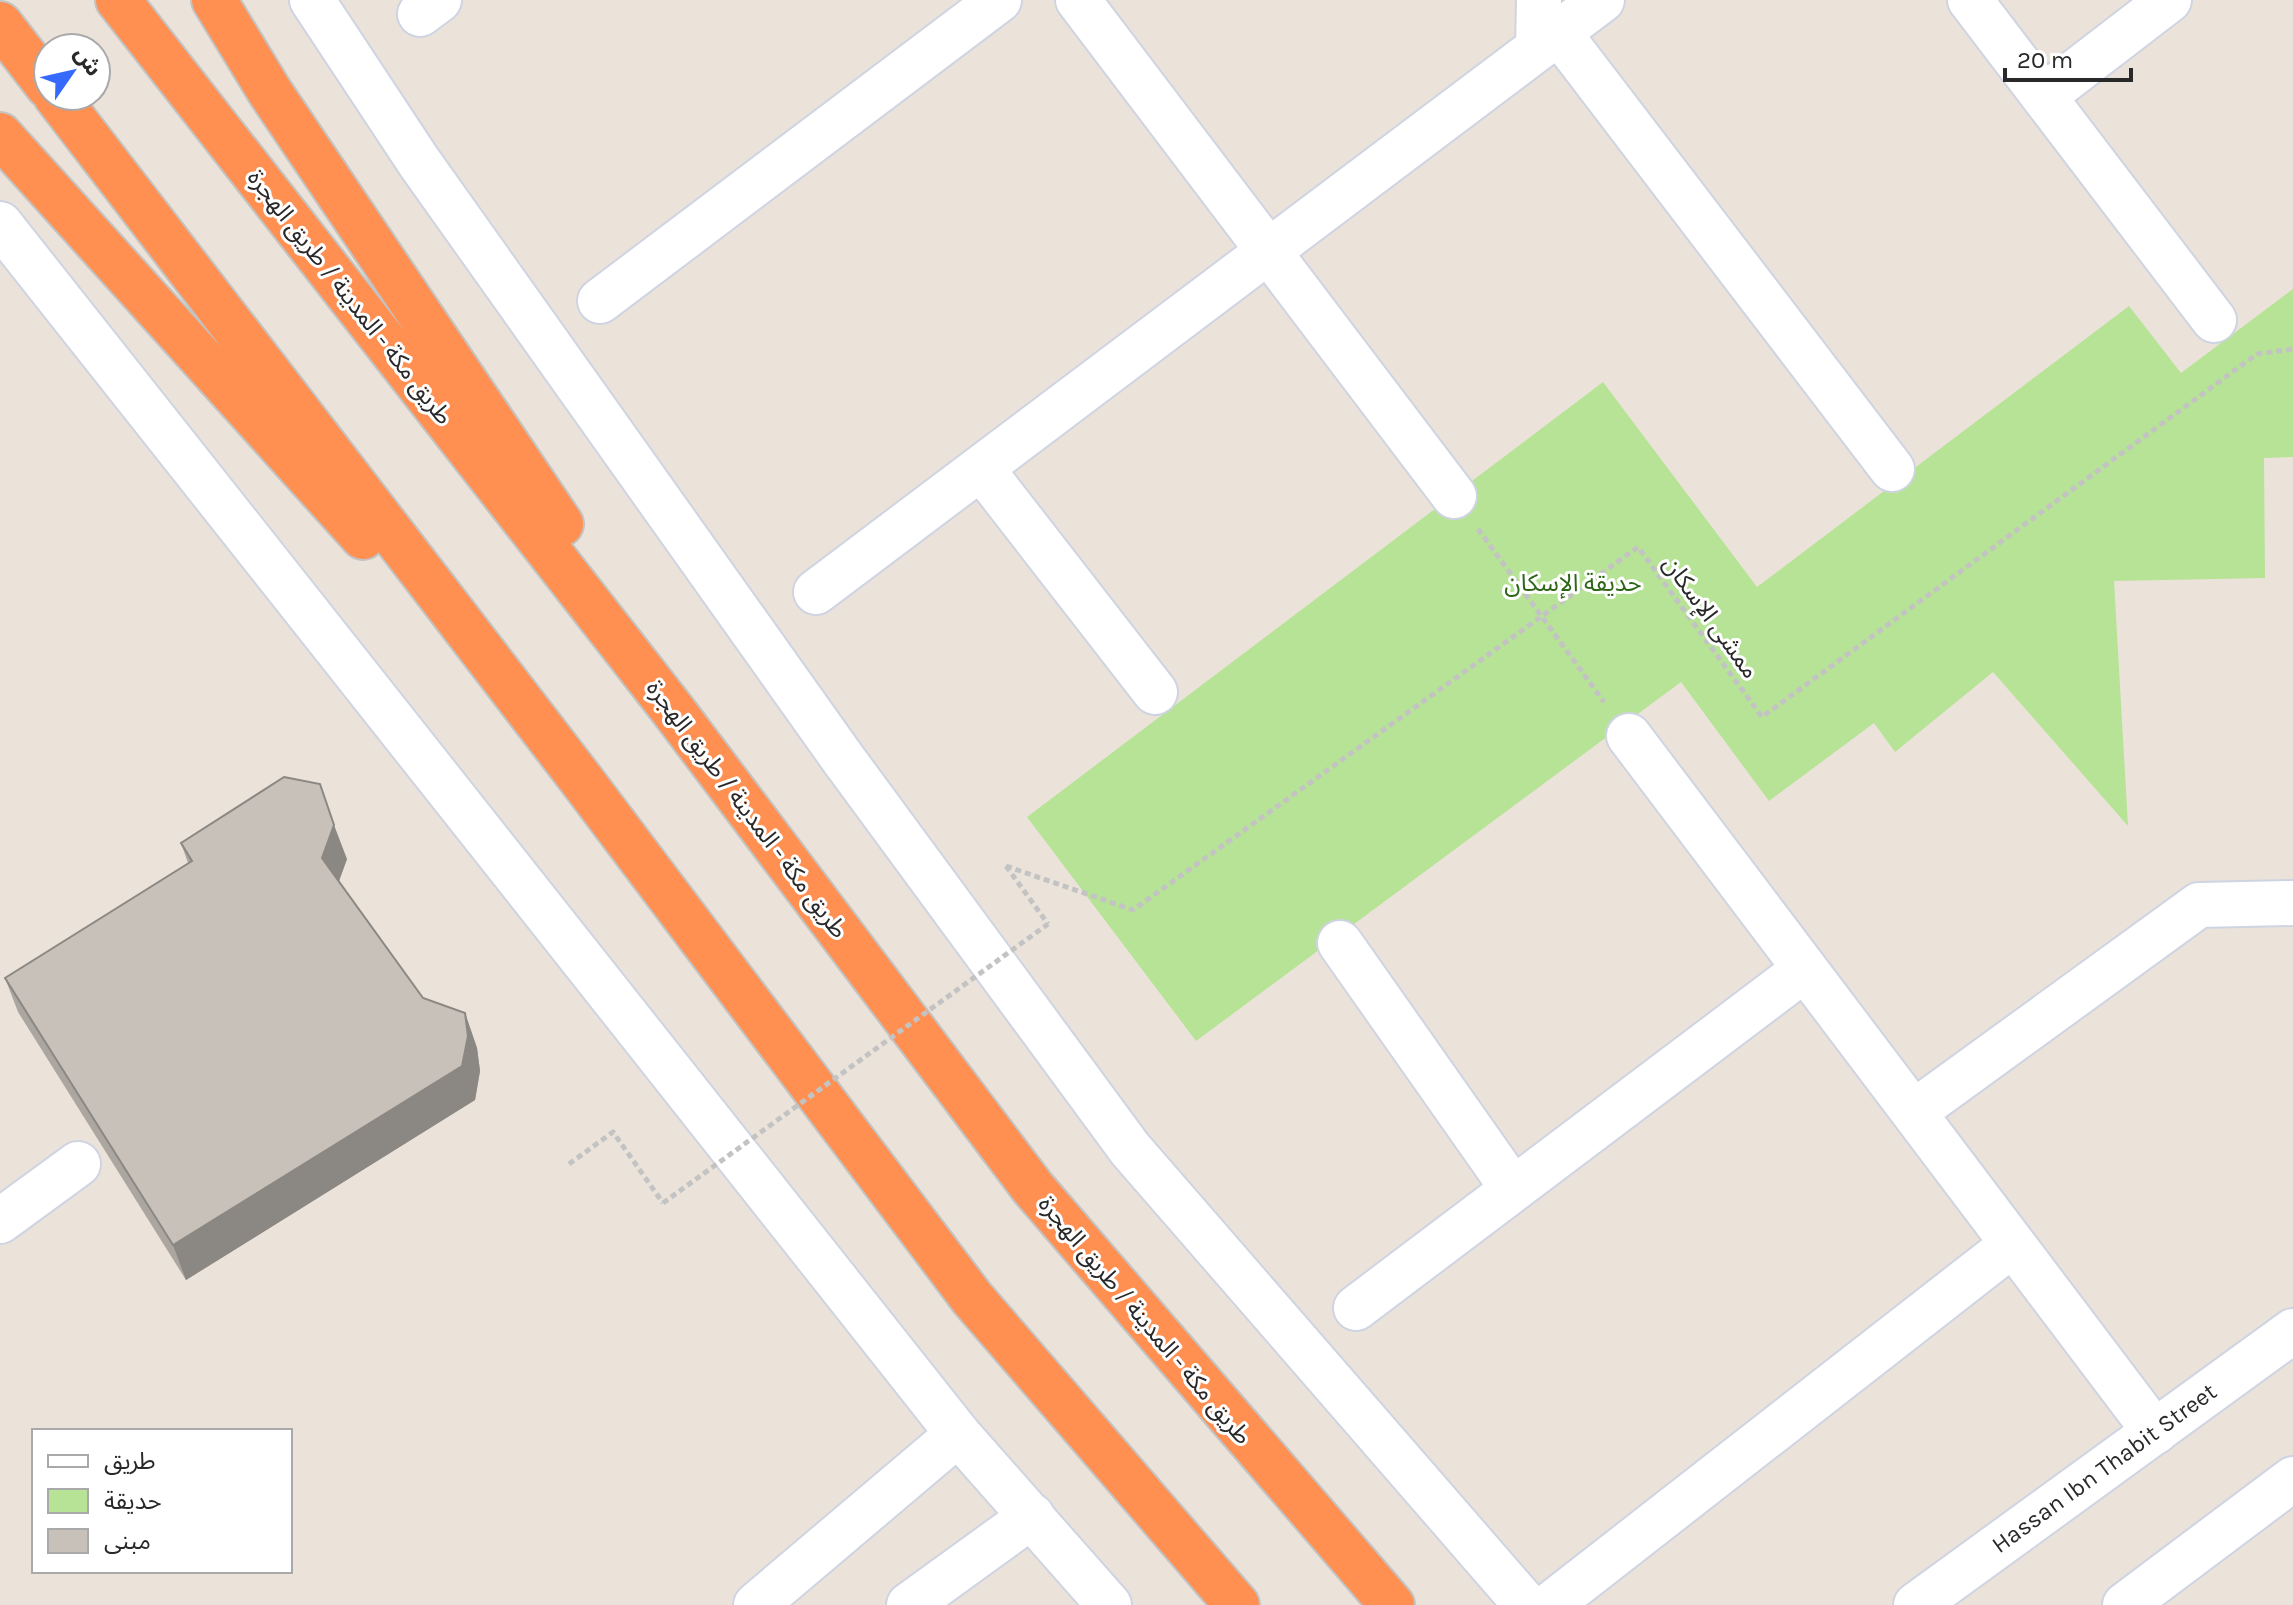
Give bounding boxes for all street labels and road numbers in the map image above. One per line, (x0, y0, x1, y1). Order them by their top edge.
street label: طريق مكة - المدينة / طريق الهجرة (241, 164, 458, 431)
street label: ممشى الإسكان (1656, 550, 1765, 685)
street label: طريق مكة - المدينة / طريق الهجرة (640, 674, 853, 944)
street label: طريق مكة - المدينة / طريق الهجرة (1032, 1190, 1257, 1451)
street label: Hassan Ibn Thabit Street (1986, 1377, 2222, 1559)

